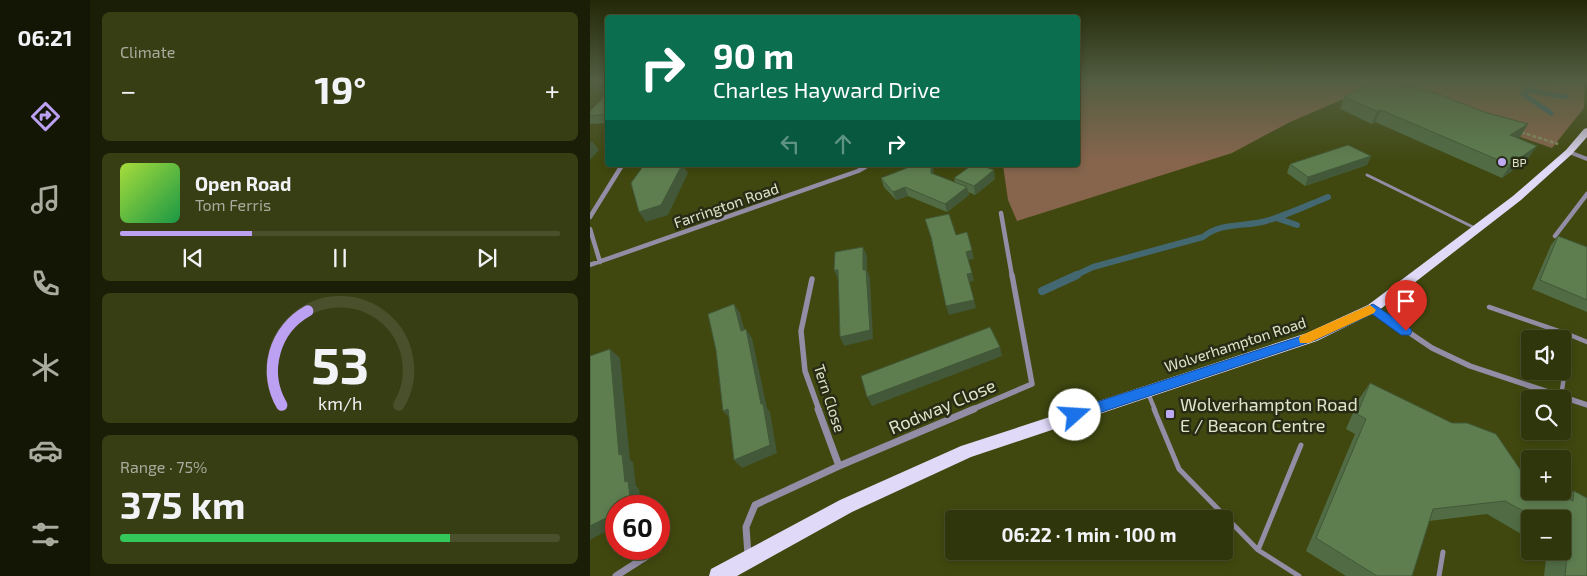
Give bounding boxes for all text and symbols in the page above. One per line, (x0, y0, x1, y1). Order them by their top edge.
text: 06:21 (18, 24, 72, 50)
text: 90 m (713, 34, 794, 76)
icon: right (630, 35, 695, 100)
text: Climate (120, 42, 175, 61)
text: 19° (315, 66, 366, 112)
text: − (120, 73, 136, 107)
text: + (545, 73, 560, 107)
text: Charles Hayward Drive (713, 76, 941, 102)
icon: directions (28, 99, 63, 134)
icon: left (776, 130, 804, 158)
icon: ahead (829, 130, 857, 158)
icon: right (882, 130, 910, 158)
place label: BP (1512, 155, 1527, 169)
marker: BP (1496, 156, 1508, 168)
text: Open Road (195, 172, 291, 195)
street label: Farrington Road (671, 179, 781, 231)
icon: music (28, 182, 63, 217)
text: Tom Ferris (195, 195, 271, 214)
icon: previous (179, 244, 207, 272)
icon: pause (326, 244, 354, 272)
icon: next (473, 244, 501, 272)
icon: phone (28, 266, 63, 301)
pin (1385, 280, 1427, 331)
icon: arrive (1392, 287, 1420, 315)
street label: Wolverhampton Road (1162, 313, 1308, 375)
map controls (1521, 330, 1571, 560)
button: sound (1521, 330, 1571, 380)
text: 53 (311, 332, 369, 394)
icon: climate (28, 350, 63, 385)
street label: Tern Close (811, 362, 849, 434)
street label: Rodway Close (885, 374, 999, 438)
position arrow (1048, 388, 1100, 440)
button: search (1521, 390, 1571, 440)
text: km/h (318, 392, 362, 414)
place label: Wolverhampton Road E / Beacon Centre (1180, 393, 1358, 436)
marker: Wolverhampton Road E / Beacon Centre (1164, 408, 1176, 420)
icon: car (28, 433, 63, 468)
button: + (1521, 450, 1571, 500)
text: Range · 75% (120, 457, 207, 476)
text: 375 km (120, 481, 246, 527)
speed limit sign: 60 (605, 495, 670, 560)
button: − (1521, 510, 1571, 560)
icon: filters (28, 517, 63, 552)
text: 06:22 · 1 min · 100 m (1002, 523, 1176, 546)

